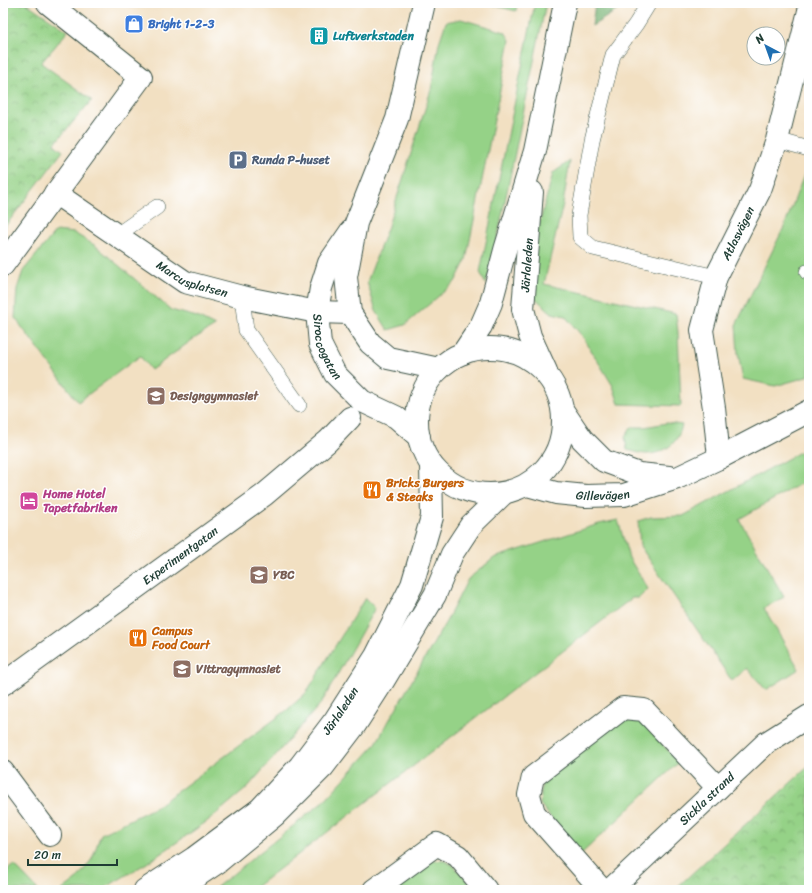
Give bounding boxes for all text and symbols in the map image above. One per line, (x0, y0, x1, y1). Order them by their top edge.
shop icon: Bright 1-2-3 (123, 13, 145, 35)
place label: Bright 1-2-3 (148, 13, 215, 35)
building icon: Luftverkstaden (308, 25, 330, 47)
place label: Luftverkstaden (333, 25, 414, 47)
north arrow (746, 26, 786, 66)
text: N (750, 29, 769, 49)
parking icon: Runda P-huset (227, 149, 249, 171)
place label: Runda P-huset (251, 149, 331, 171)
street label: Atlasvägen (715, 202, 761, 265)
street label: Järlaleden (514, 237, 540, 294)
street label: Marcusplatsen (152, 254, 231, 304)
street label: Siroccogatan (306, 313, 347, 386)
school or university icon: Designgymnasiet (145, 385, 167, 407)
place label: Designgymnasiet (170, 385, 259, 407)
place label: Bricks Burgers & Steaks (386, 472, 464, 508)
restaurant icon: Bricks Burgers & Steaks (361, 479, 383, 501)
place label: Home Hotel Tapetfabriken (42, 483, 118, 519)
street label: Gillevägen (575, 483, 633, 507)
hotel icon: Home Hotel Tapetfabriken (18, 490, 40, 512)
street label: Experimentgatan (138, 520, 224, 591)
school or university icon: YBC (248, 564, 270, 586)
place label: YBC (273, 564, 295, 586)
place label: Campus Food Court (151, 620, 211, 656)
restaurant icon: Campus Food Court (127, 627, 149, 649)
school or university icon: Vittragymnasiet (171, 658, 193, 680)
place label: Vittragymnasiet (196, 658, 282, 680)
street label: Järlaleden (316, 682, 365, 740)
street label: Sickla strand (674, 766, 740, 831)
scale bar (28, 841, 117, 867)
text: 20 m (34, 844, 61, 866)

